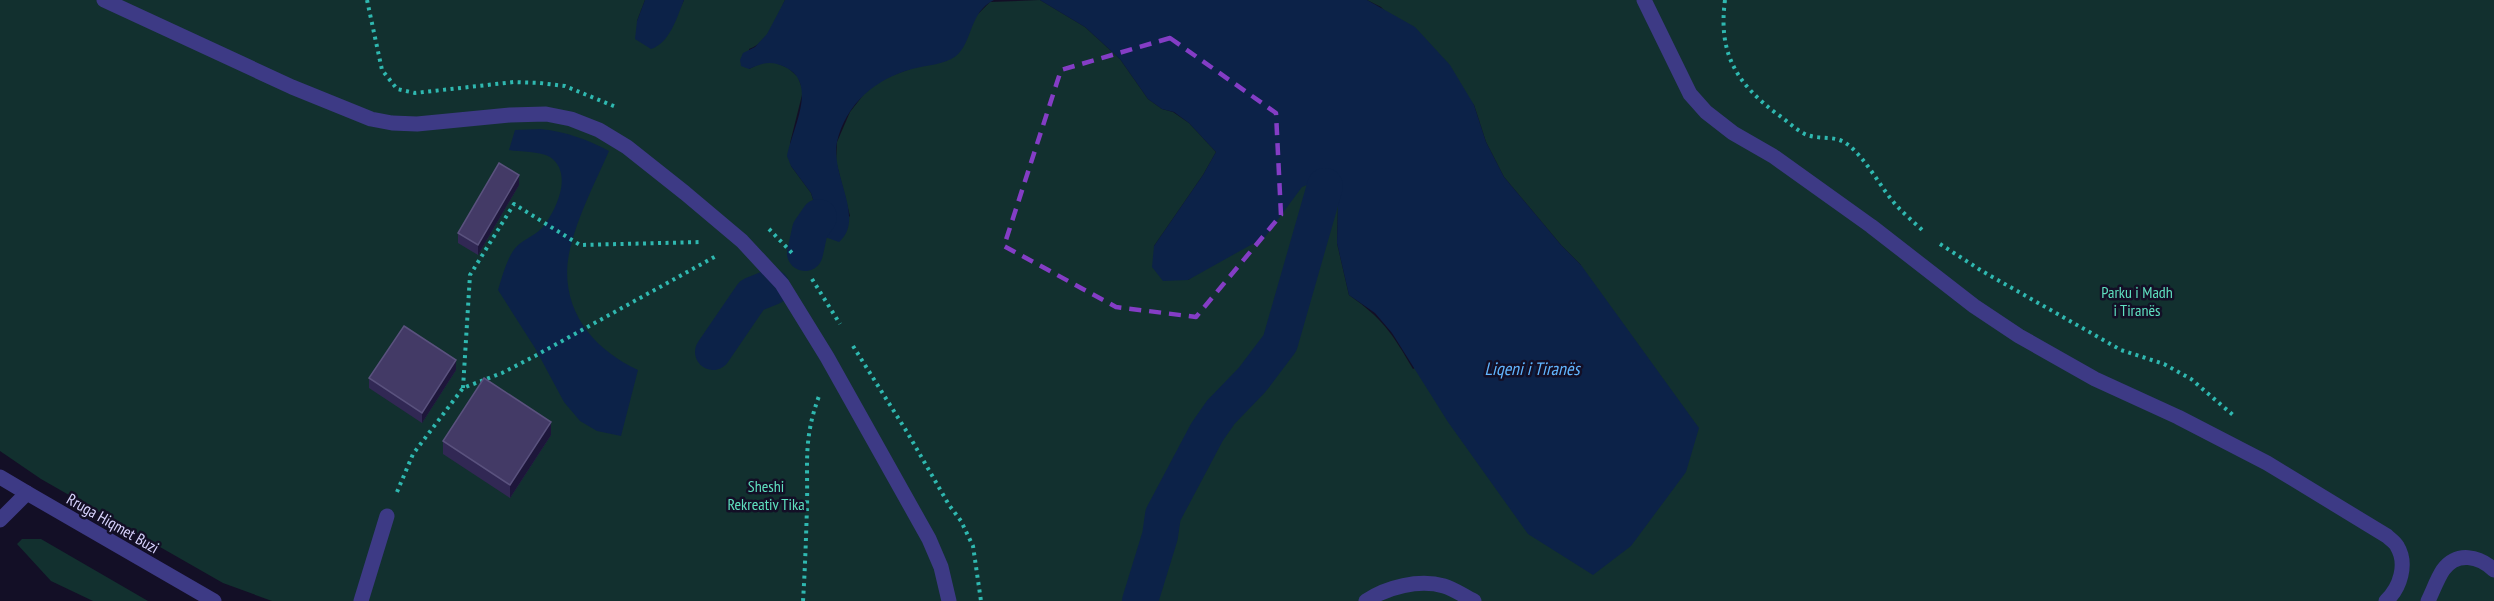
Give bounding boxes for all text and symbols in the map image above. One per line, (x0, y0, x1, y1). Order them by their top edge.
park label: Parku i Madh i Tiranës (2101, 282, 2173, 320)
water label: Liqeni i Tiranës (1485, 357, 1581, 380)
park label: Sheshi Rekreativ Tika (727, 476, 805, 514)
street label: Rruga Hiqmet Buzi (63, 489, 163, 557)

